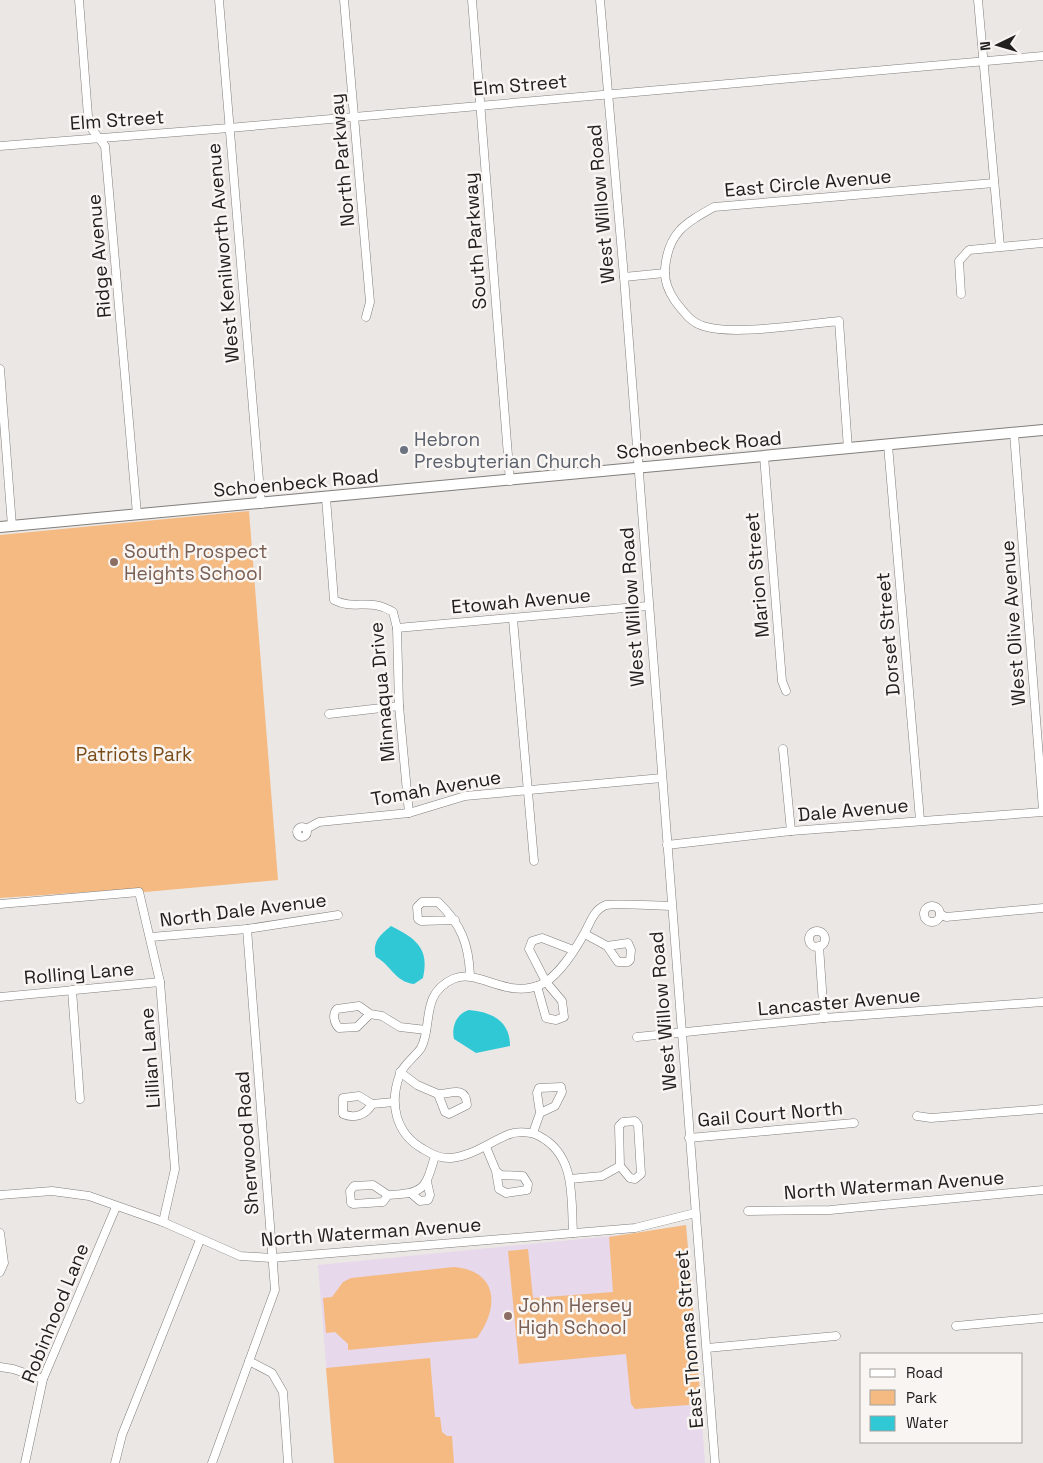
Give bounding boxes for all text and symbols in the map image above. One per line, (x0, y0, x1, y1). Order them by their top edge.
north arrow (973, 20, 1023, 70)
text: N (976, 41, 994, 52)
street label: Elm Street (472, 68, 568, 102)
street label: North Parkway (324, 92, 360, 228)
street label: Elm Street (69, 104, 165, 136)
street label: West Willow Road (582, 123, 620, 285)
street label: West Kenilworth Avenue (201, 142, 245, 364)
street label: East Circle Avenue (723, 163, 893, 203)
street label: South Parkway (458, 172, 492, 310)
street label: Ridge Avenue (81, 193, 117, 319)
street label: Schoenbeck Road (615, 425, 783, 465)
place label: Hebron Presbyterian Church (414, 427, 601, 474)
marker: Hebron Presbyterian Church (398, 444, 410, 456)
street label: Schoenbeck Road (212, 463, 380, 503)
street label: Marion Street (739, 511, 775, 639)
street label: West Willow Road (614, 526, 650, 688)
place label: South Prospect Heights School (124, 539, 268, 586)
street label: West Olive Avenue (995, 539, 1031, 707)
marker: South Prospect Heights School (108, 556, 120, 568)
street label: Dorset Street (870, 571, 906, 697)
street label: Etowah Avenue (450, 582, 592, 620)
street label: Minnaqua Drive (363, 621, 401, 763)
park label: Patriots Park (76, 742, 192, 767)
street label: Tomah Avenue (369, 764, 503, 812)
street label: Dale Avenue (797, 793, 909, 827)
street label: North Dale Avenue (158, 887, 328, 933)
street label: West Willow Road (644, 930, 682, 1092)
street label: Rolling Lane (23, 956, 135, 990)
street label: Lancaster Avenue (756, 982, 922, 1022)
street label: Lillian Lane (134, 1007, 166, 1109)
street label: Sherwood Road (230, 1070, 264, 1216)
street label: Gail Court North (696, 1095, 844, 1133)
street label: North Waterman Avenue (783, 1165, 1005, 1205)
street label: North Waterman Avenue (260, 1212, 482, 1252)
street label: Robinhood Lane (16, 1239, 94, 1387)
street label: East Thomas Street (669, 1249, 709, 1429)
place label: John Hersey High School (518, 1293, 632, 1340)
marker: John Hersey High School (502, 1310, 514, 1322)
legend (860, 1353, 1023, 1443)
text: Road (906, 1363, 943, 1382)
text: Park (906, 1388, 937, 1407)
text: Water (906, 1413, 949, 1432)

